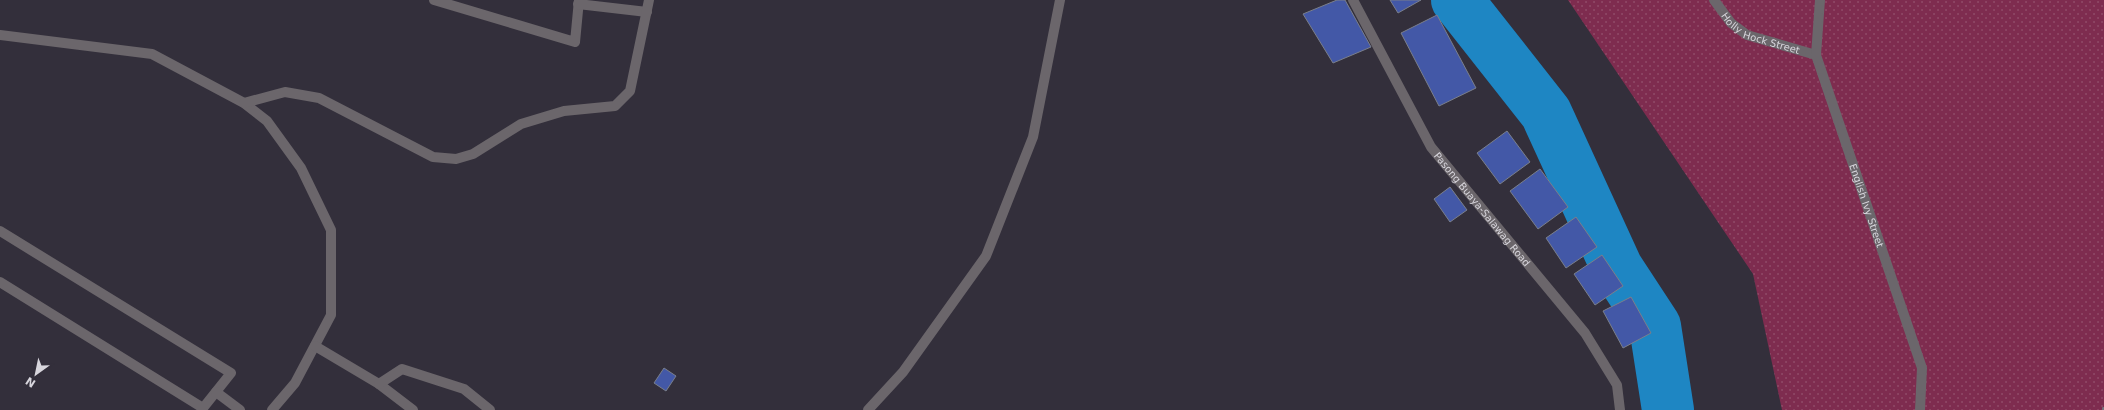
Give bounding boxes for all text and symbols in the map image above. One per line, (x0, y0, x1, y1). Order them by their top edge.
street label: Holly Hock Street (1719, 10, 1801, 56)
street label: Pasong Buaya-Salawag Road (1432, 150, 1533, 268)
street label: English Ivy Street (1848, 162, 1886, 249)
north arrow (16, 354, 56, 394)
text: N (23, 374, 38, 390)

